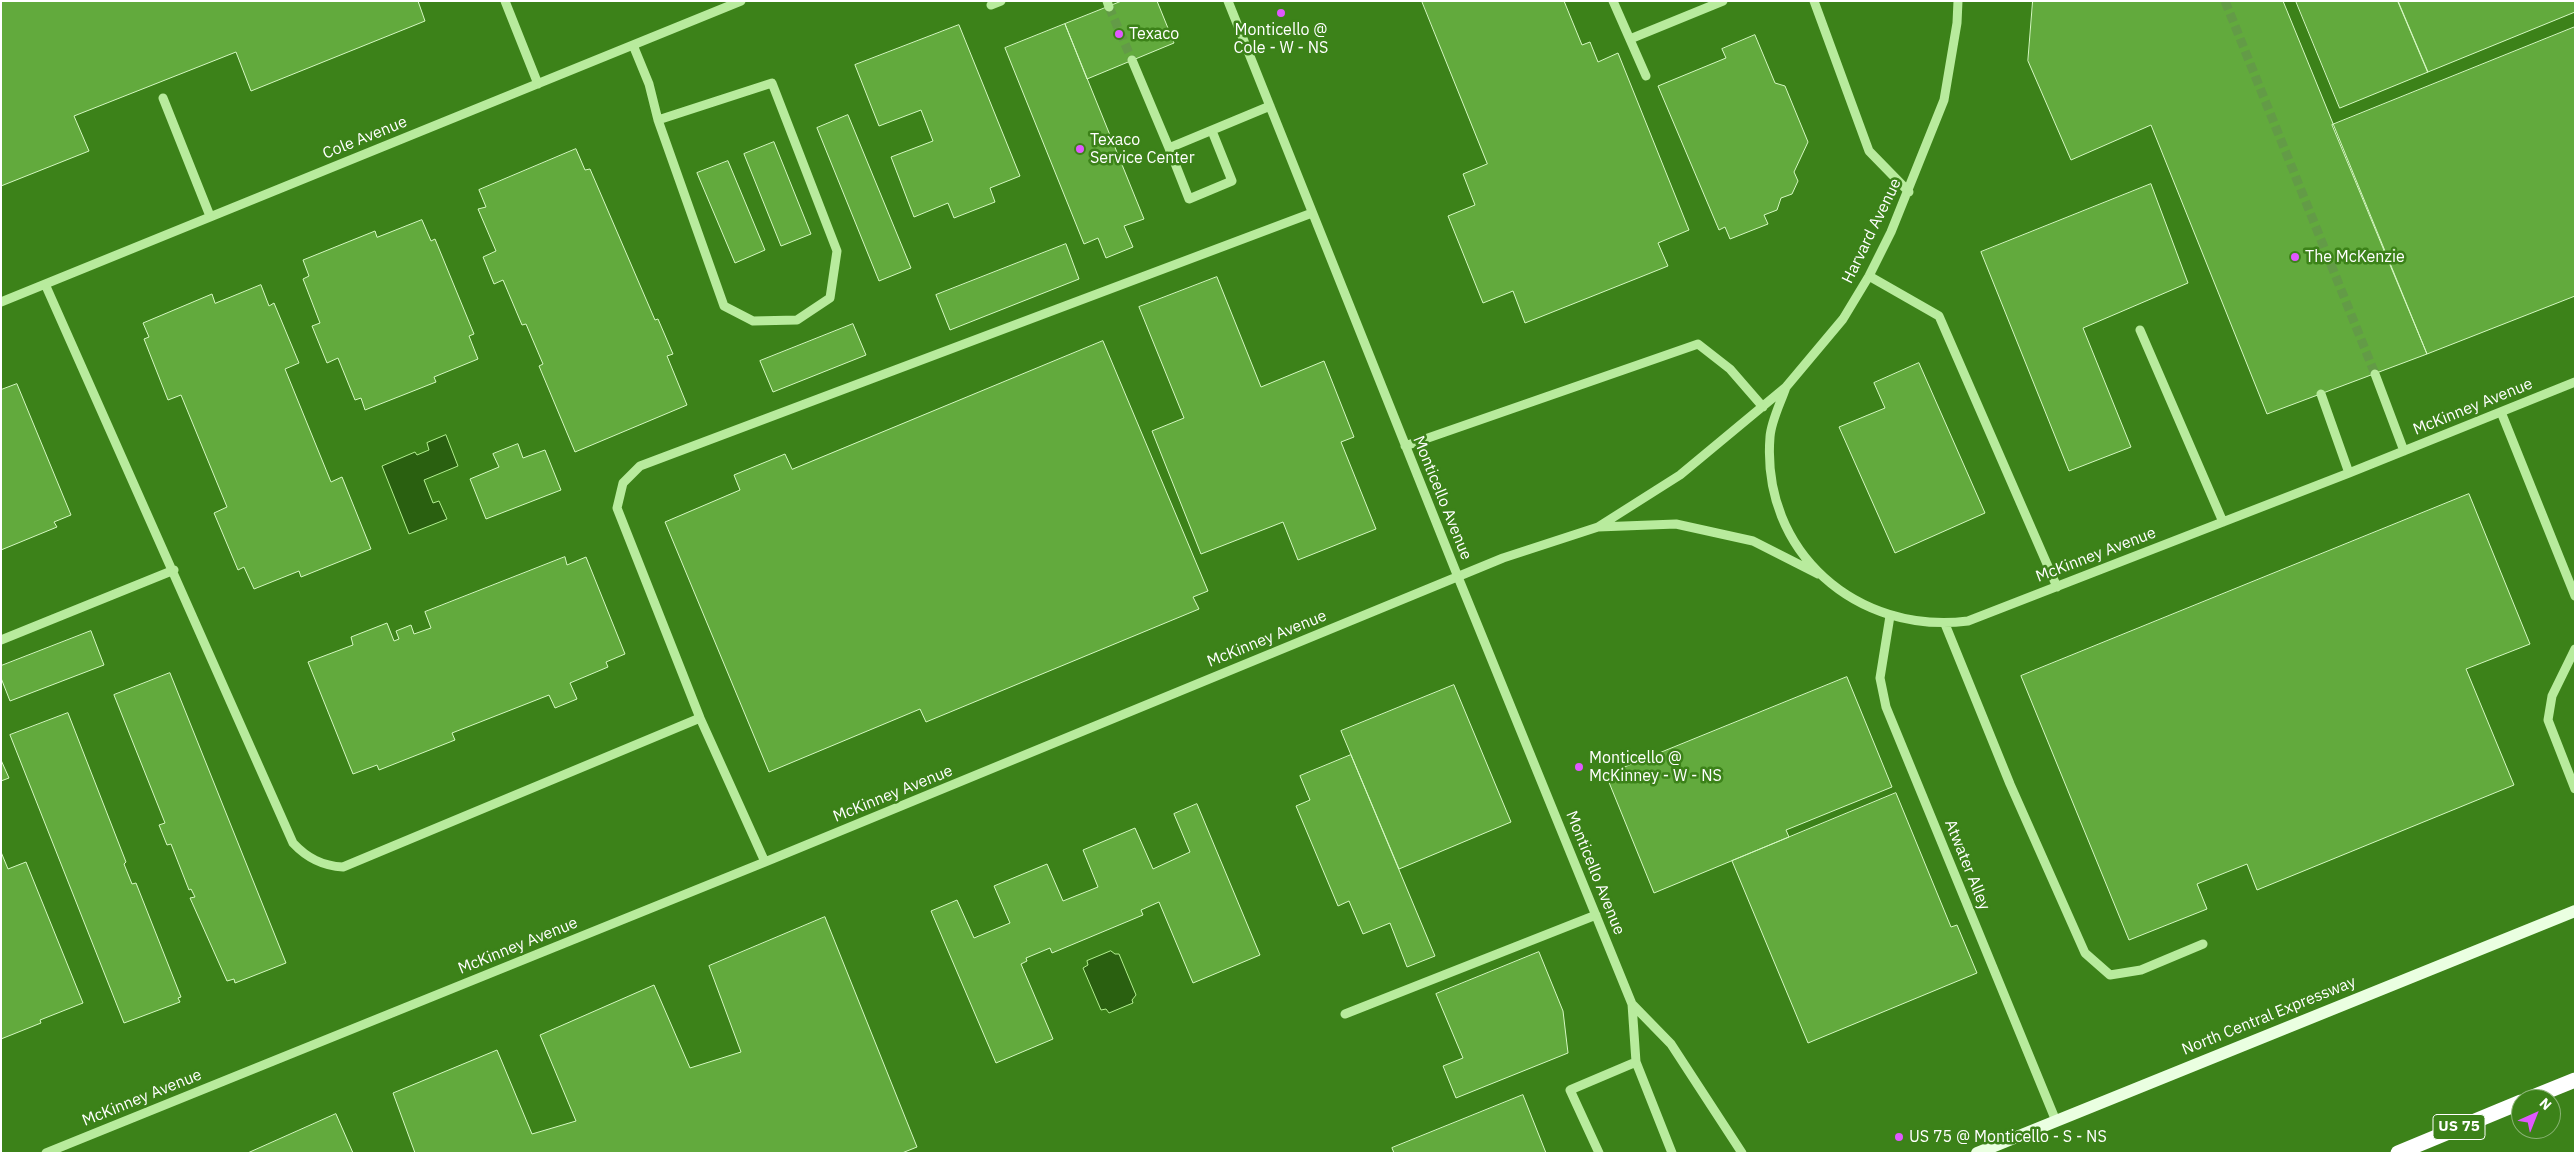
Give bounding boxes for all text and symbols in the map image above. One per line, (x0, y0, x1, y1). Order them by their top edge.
marker: Monticello @ Cole - W - NS (1275, 7, 1287, 19)
place label: Monticello @ Cole - W - NS (1234, 20, 1328, 58)
place label: Texaco (1129, 24, 1179, 44)
marker: Texaco (1113, 28, 1125, 40)
street label: Cole Avenue (320, 112, 410, 164)
place label: Texaco Service Center (1090, 130, 1195, 168)
marker: Texaco Service Center (1074, 143, 1086, 155)
street label: Harvard Avenue (1838, 175, 1906, 287)
place label: The McKenzie (2305, 247, 2405, 267)
marker: The McKenzie (2289, 251, 2301, 263)
street label: McKinney Avenue (2410, 374, 2536, 440)
street label: Monticello Avenue (1408, 433, 1476, 563)
street label: McKinney Avenue (2033, 523, 2159, 587)
street label: McKinney Avenue (1204, 606, 1330, 672)
place label: Monticello @ McKinney - W - NS (1589, 748, 1722, 786)
street label: McKinney Avenue (830, 761, 956, 827)
marker: Monticello @ McKinney - W - NS (1573, 761, 1585, 773)
street label: Monticello Avenue (1561, 808, 1629, 938)
street label: Atwater Alley (1940, 817, 1994, 913)
street label: McKinney Avenue (455, 913, 581, 979)
street label: North Central Expressway (2179, 972, 2359, 1060)
street label: McKinney Avenue (79, 1065, 205, 1131)
north arrow (2511, 1089, 2561, 1139)
text: N (2536, 1094, 2556, 1114)
road number: US 75 (2433, 1114, 2485, 1140)
place label: US 75 @ Monticello - S - NS (1909, 1127, 2107, 1147)
marker: US 75 @ Monticello - S - NS (1893, 1131, 1905, 1143)

